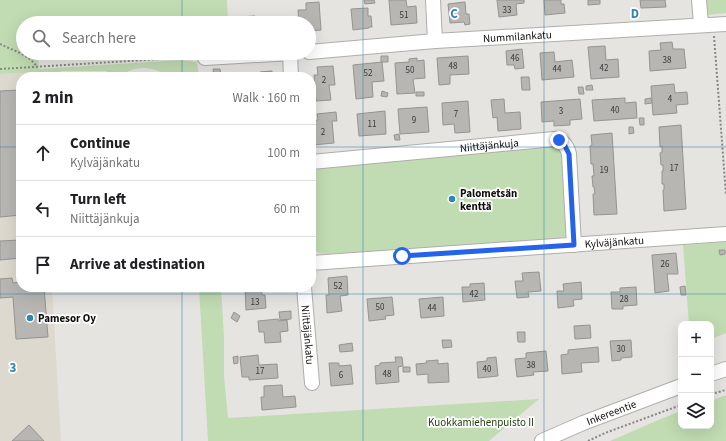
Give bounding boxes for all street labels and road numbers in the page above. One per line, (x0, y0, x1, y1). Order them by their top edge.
street label: Nummilankatu (483, 27, 552, 46)
street label: Niittäjänkuja (459, 135, 519, 156)
street label: Kylväjänkatu (584, 233, 644, 252)
street label: Niittäjänkatu (298, 304, 317, 365)
street label: Inkereentie (584, 396, 639, 429)

